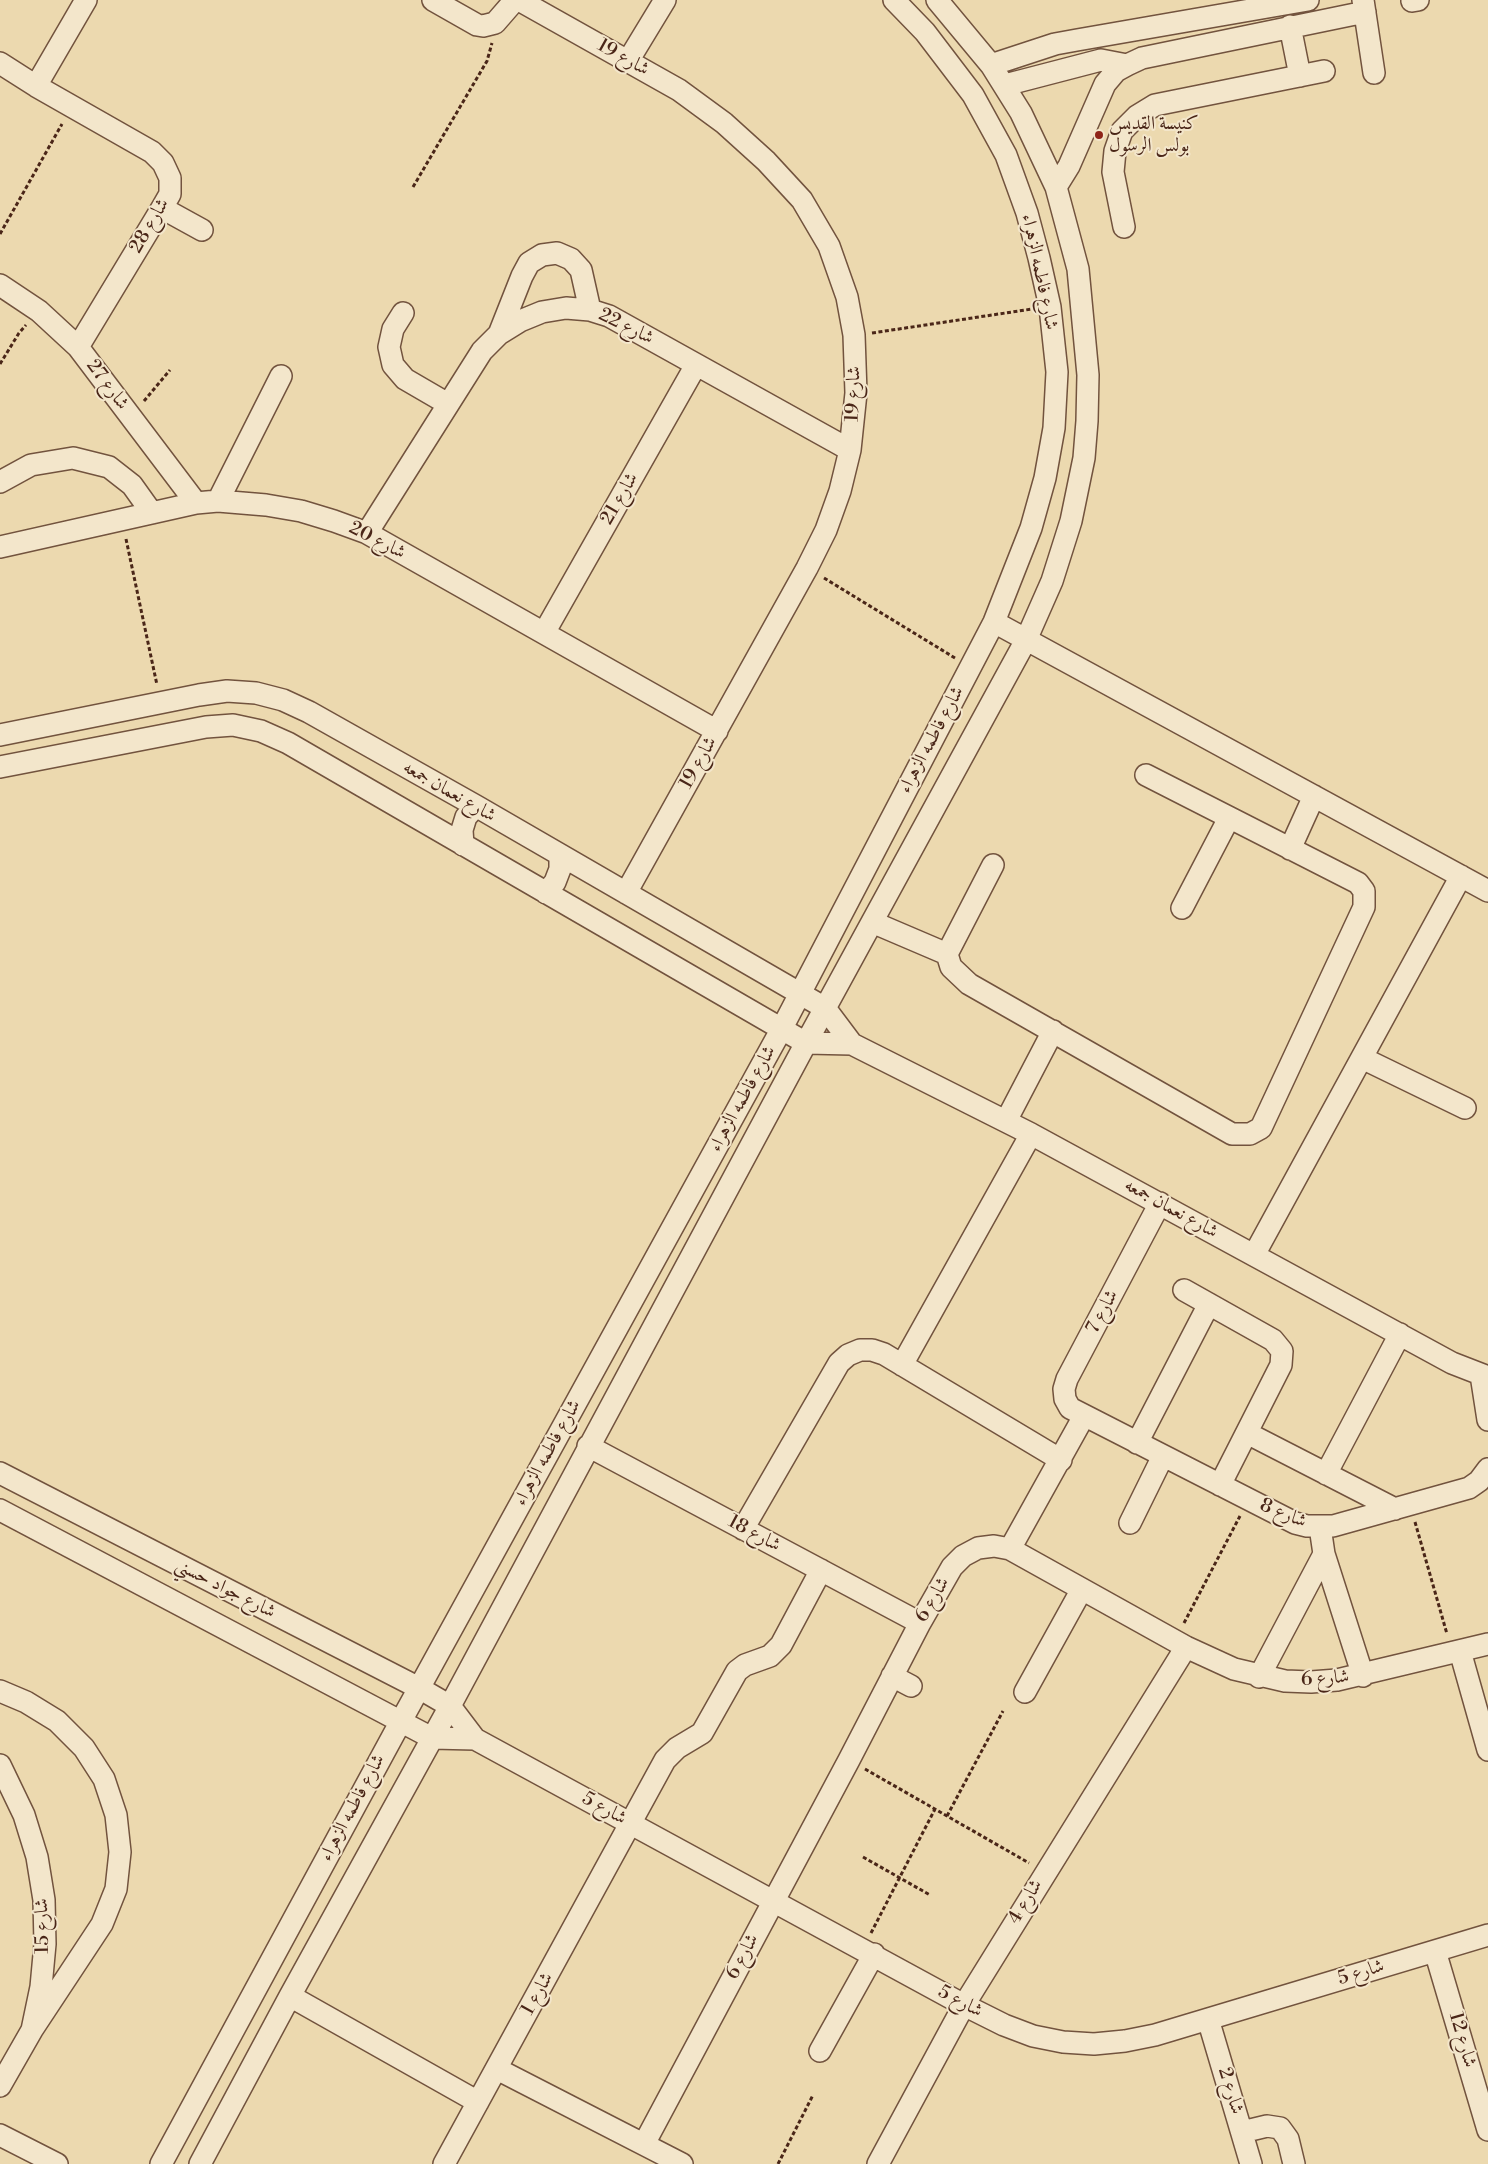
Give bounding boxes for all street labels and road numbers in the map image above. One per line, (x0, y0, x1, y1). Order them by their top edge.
street label: شارع 19 (593, 34, 653, 82)
street label: شارع 28 (125, 195, 175, 257)
street label: شارع فاطمه الزهراء (1016, 212, 1062, 332)
street label: شارع 22 (595, 304, 657, 350)
street label: شارع 27 (81, 355, 133, 415)
street label: شارع 19 (842, 366, 866, 422)
street label: شارع 21 (596, 469, 644, 529)
street label: شارع 20 (345, 517, 409, 565)
street label: شارع فاطمه الزهراء (894, 683, 970, 797)
street label: شارع 19 (675, 733, 723, 793)
street label: شارع نعمان جمعه (399, 756, 499, 828)
street label: شارع فاطمه الزهراء (704, 1042, 782, 1156)
street label: شارع نعمان جمعه (1120, 1174, 1222, 1244)
street label: شارع 7 (1082, 1286, 1124, 1338)
street label: شارع فاطمه الزهراء (509, 1396, 587, 1510)
street label: شارع 8 (1256, 1494, 1310, 1534)
street label: شارع 18 (724, 1511, 784, 1557)
street label: شارع جواد حسني (171, 1554, 279, 1624)
street label: شارع 6 (911, 1573, 955, 1627)
street label: شارع 6 (1300, 1666, 1350, 1692)
street label: شارع فاطمه الزهراء (315, 1751, 391, 1865)
street label: شارع 5 (578, 1788, 630, 1830)
street label: شارع 4 (1004, 1875, 1048, 1929)
street label: شارع 15 (31, 1898, 55, 1954)
street label: شارع 6 (722, 1930, 764, 1984)
street label: شارع 5 (1335, 1955, 1387, 1991)
street label: شارع 1 (517, 1969, 559, 2019)
street label: شارع 5 (934, 1981, 986, 2023)
street label: شارع 12 (1443, 2010, 1481, 2070)
street label: شارع 2 (1212, 2065, 1248, 2117)

